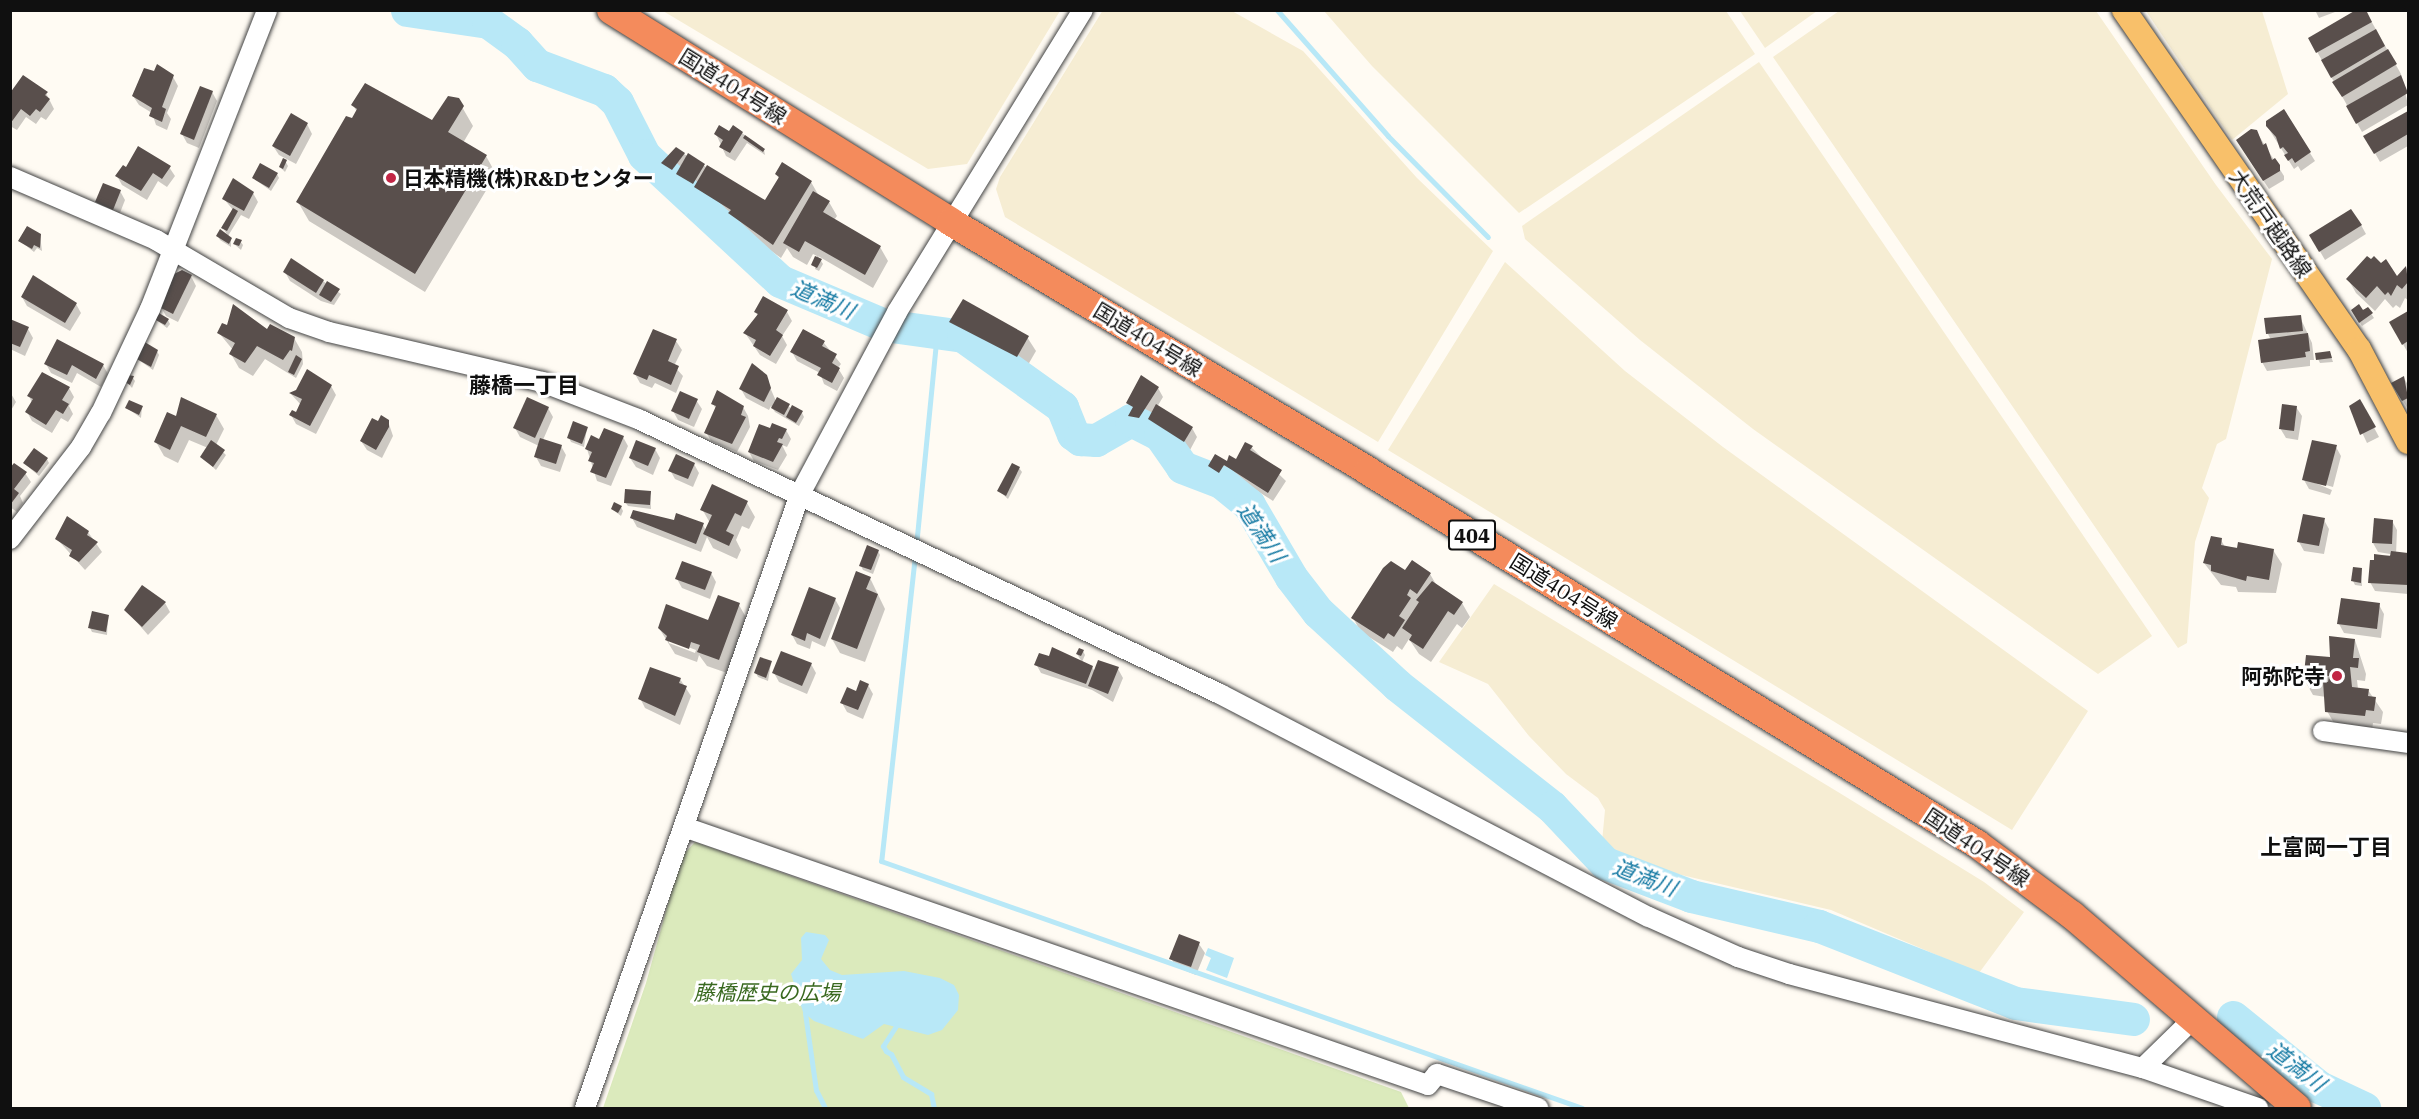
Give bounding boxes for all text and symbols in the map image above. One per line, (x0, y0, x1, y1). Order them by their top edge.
street label: 国道404号線 (675, 43, 791, 129)
street label: 大荒戸越路線 (2225, 164, 2317, 282)
place label: 日本精機(株)R&Dセンター (403, 165, 654, 191)
marker: 日本精機(株)R&Dセンター (384, 171, 398, 185)
water label: 道満川 (787, 274, 859, 324)
street label: 国道404号線 (1089, 297, 1207, 381)
district label: 藤橋一丁目 (469, 372, 579, 398)
water label: 道満川 (1233, 497, 1291, 567)
road number: 404 (1448, 518, 1496, 552)
street label: 国道404号線 (1506, 548, 1622, 634)
place label: 阿弥陀寺 (2241, 663, 2325, 689)
marker: 阿弥陀寺 (2330, 669, 2344, 683)
street label: 国道404号線 (1919, 802, 2035, 892)
district label: 上富岡一丁目 (2260, 834, 2392, 860)
water label: 道満川 (1609, 853, 1681, 901)
park label: 藤橋歴史の広場 (694, 979, 840, 1005)
water label: 道満川 (2263, 1036, 2331, 1096)

